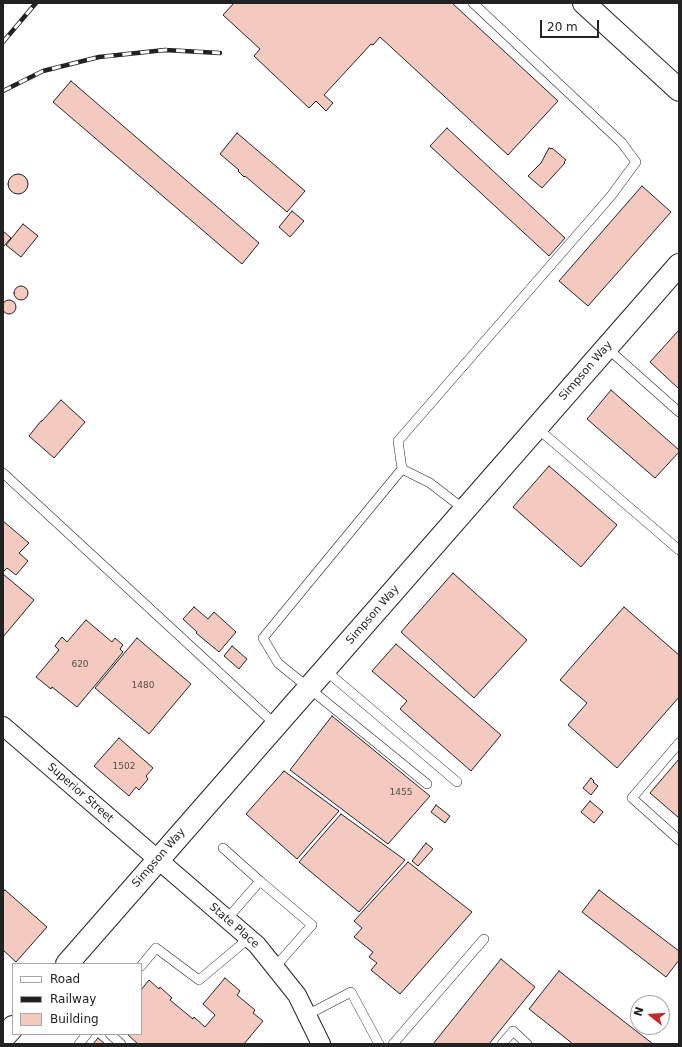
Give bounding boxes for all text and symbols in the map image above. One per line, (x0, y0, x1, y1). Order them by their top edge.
scale bar (542, 12, 601, 38)
text: 20 m (547, 20, 578, 34)
street label: Simpson Way (557, 339, 615, 403)
street label: Simpson Way (344, 583, 402, 647)
house number: 620 (71, 660, 89, 670)
house number: 1480 (132, 681, 154, 691)
street label: Superior Street (44, 761, 116, 825)
house number: 1502 (113, 762, 135, 772)
house number: 1455 (390, 788, 412, 798)
street label: Simpson Way (130, 826, 188, 890)
street label: State Place (206, 901, 262, 951)
legend (12, 963, 142, 1035)
text: Road (50, 972, 80, 986)
text: Railway (50, 992, 96, 1006)
north arrow (630, 995, 670, 1035)
text: N (631, 1005, 647, 1018)
text: Building (50, 1012, 99, 1026)

